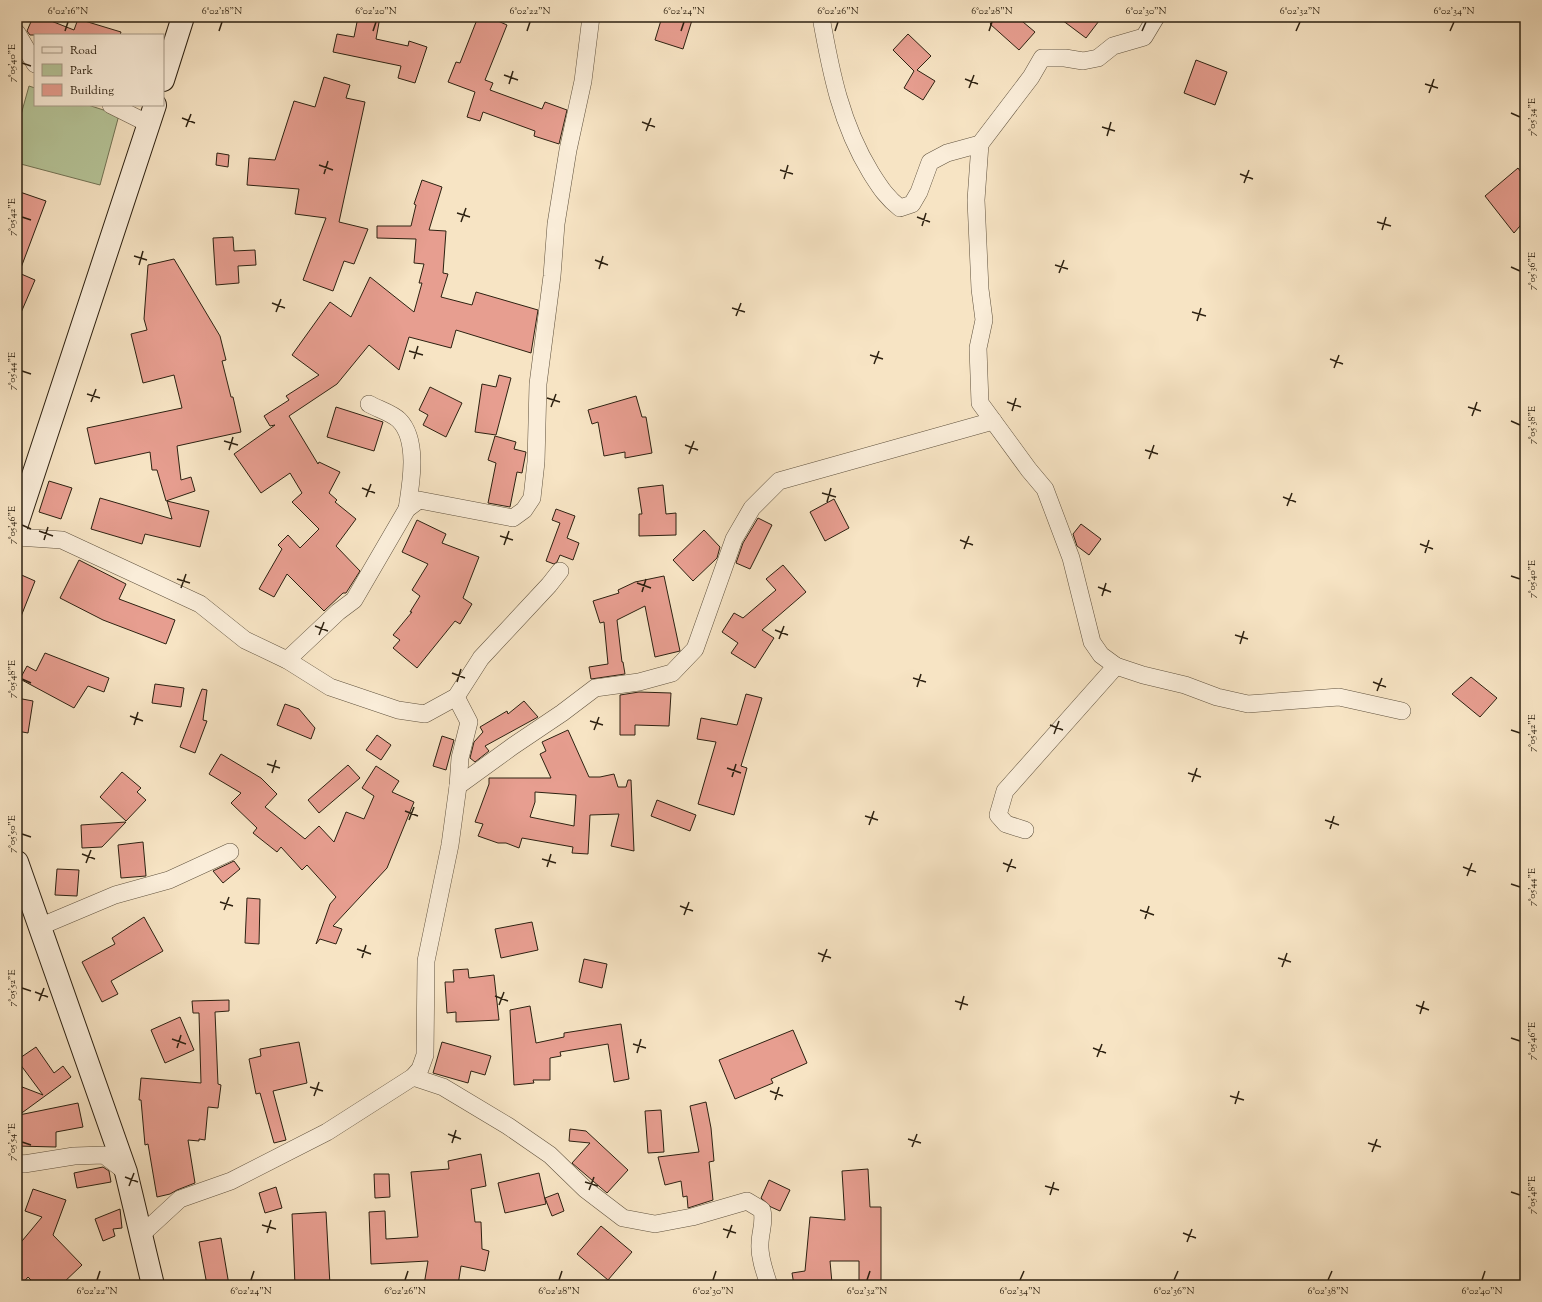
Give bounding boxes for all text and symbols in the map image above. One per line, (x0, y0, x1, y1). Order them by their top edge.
text: 6°02'16"N (48, 4, 88, 19)
text: 6°02'18"N (202, 4, 242, 19)
text: 6°02'20"N (355, 4, 397, 19)
text: 6°02'22"N (509, 4, 551, 19)
text: 6°02'24"N (663, 4, 705, 19)
text: 6°02'26"N (817, 4, 859, 19)
text: 6°02'28"N (971, 4, 1013, 19)
text: 6°02'30"N (1126, 4, 1166, 19)
text: 6°02'32"N (1280, 4, 1320, 19)
text: 6°02'34"N (1434, 4, 1474, 19)
legend (34, 34, 164, 106)
text: Road (70, 42, 97, 60)
text: 7°05'40"E (5, 44, 20, 82)
text: Park (70, 62, 93, 80)
text: Building (70, 82, 114, 100)
text: 7°05'34"E (1525, 98, 1540, 136)
text: 7°05'42"E (5, 198, 20, 236)
text: 7°05'36"E (1525, 252, 1540, 290)
text: 7°05'44"E (5, 352, 20, 390)
text: 7°05'38"E (1525, 406, 1540, 444)
text: 7°05'46"E (5, 506, 20, 544)
text: 7°05'40"E (1525, 560, 1540, 598)
text: 7°05'48"E (5, 660, 20, 698)
text: 7°05'42"E (1525, 714, 1540, 752)
text: 7°05'50"E (5, 815, 20, 853)
text: 7°05'44"E (1525, 868, 1540, 906)
text: 7°05'52"E (5, 970, 20, 1007)
text: 7°05'46"E (1525, 1022, 1540, 1060)
text: 7°05'54"E (5, 1123, 20, 1161)
text: 7°05'48"E (1525, 1176, 1540, 1214)
text: 6°02'22"N (76, 1284, 118, 1299)
text: 6°02'24"N (230, 1284, 272, 1299)
text: 6°02'26"N (384, 1284, 426, 1299)
text: 6°02'28"N (538, 1284, 580, 1299)
text: 6°02'30"N (693, 1284, 733, 1299)
text: 6°02'32"N (847, 1284, 887, 1299)
text: 6°02'34"N (1000, 1284, 1040, 1299)
text: 6°02'36"N (1154, 1284, 1194, 1299)
text: 6°02'38"N (1308, 1284, 1349, 1299)
text: 6°02'40"N (1462, 1284, 1502, 1299)

